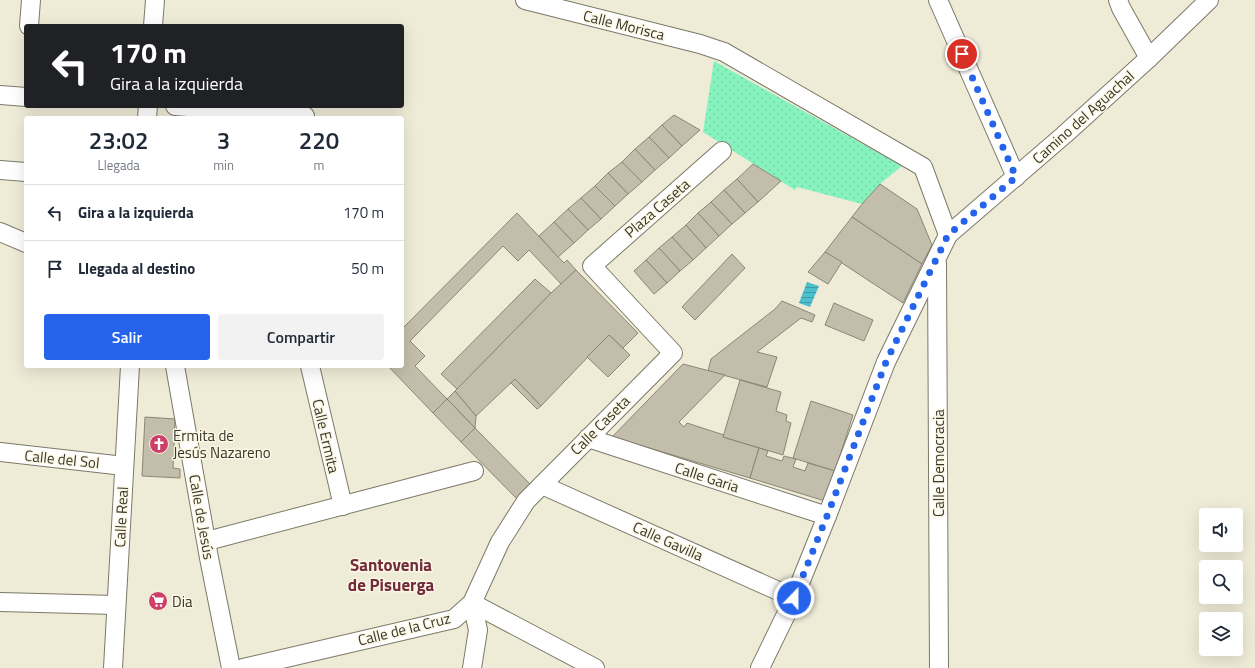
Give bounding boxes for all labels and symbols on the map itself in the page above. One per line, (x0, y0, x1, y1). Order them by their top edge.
street label: Calle Morisca (581, 4, 668, 46)
pin (945, 37, 979, 71)
street label: Camino del Aguachal (1027, 65, 1139, 169)
street label: Plaza Caseta (619, 173, 695, 243)
street label: Calle Caseta (565, 390, 635, 460)
street label: Calle Ermita (306, 397, 346, 476)
street label: Calle Democracia (927, 409, 950, 517)
place label: Ermita de Jesús Nazareno (173, 424, 271, 464)
church icon: Ermita de Jesús Nazareno (148, 433, 170, 455)
street label: Calle del Sol (23, 444, 101, 474)
street label: Calle Garia (672, 456, 743, 498)
street label: Calle de Jesús (183, 473, 221, 561)
street label: Calle Real (108, 486, 134, 548)
street label: Calle Gavilla (629, 515, 707, 567)
district label: Santovenia de Pisuerga (348, 552, 434, 598)
position arrow (773, 577, 815, 619)
supermarket icon: Dia (147, 590, 169, 612)
place label: Dia (172, 590, 193, 613)
street label: Calle de la Cruz (355, 606, 453, 652)

